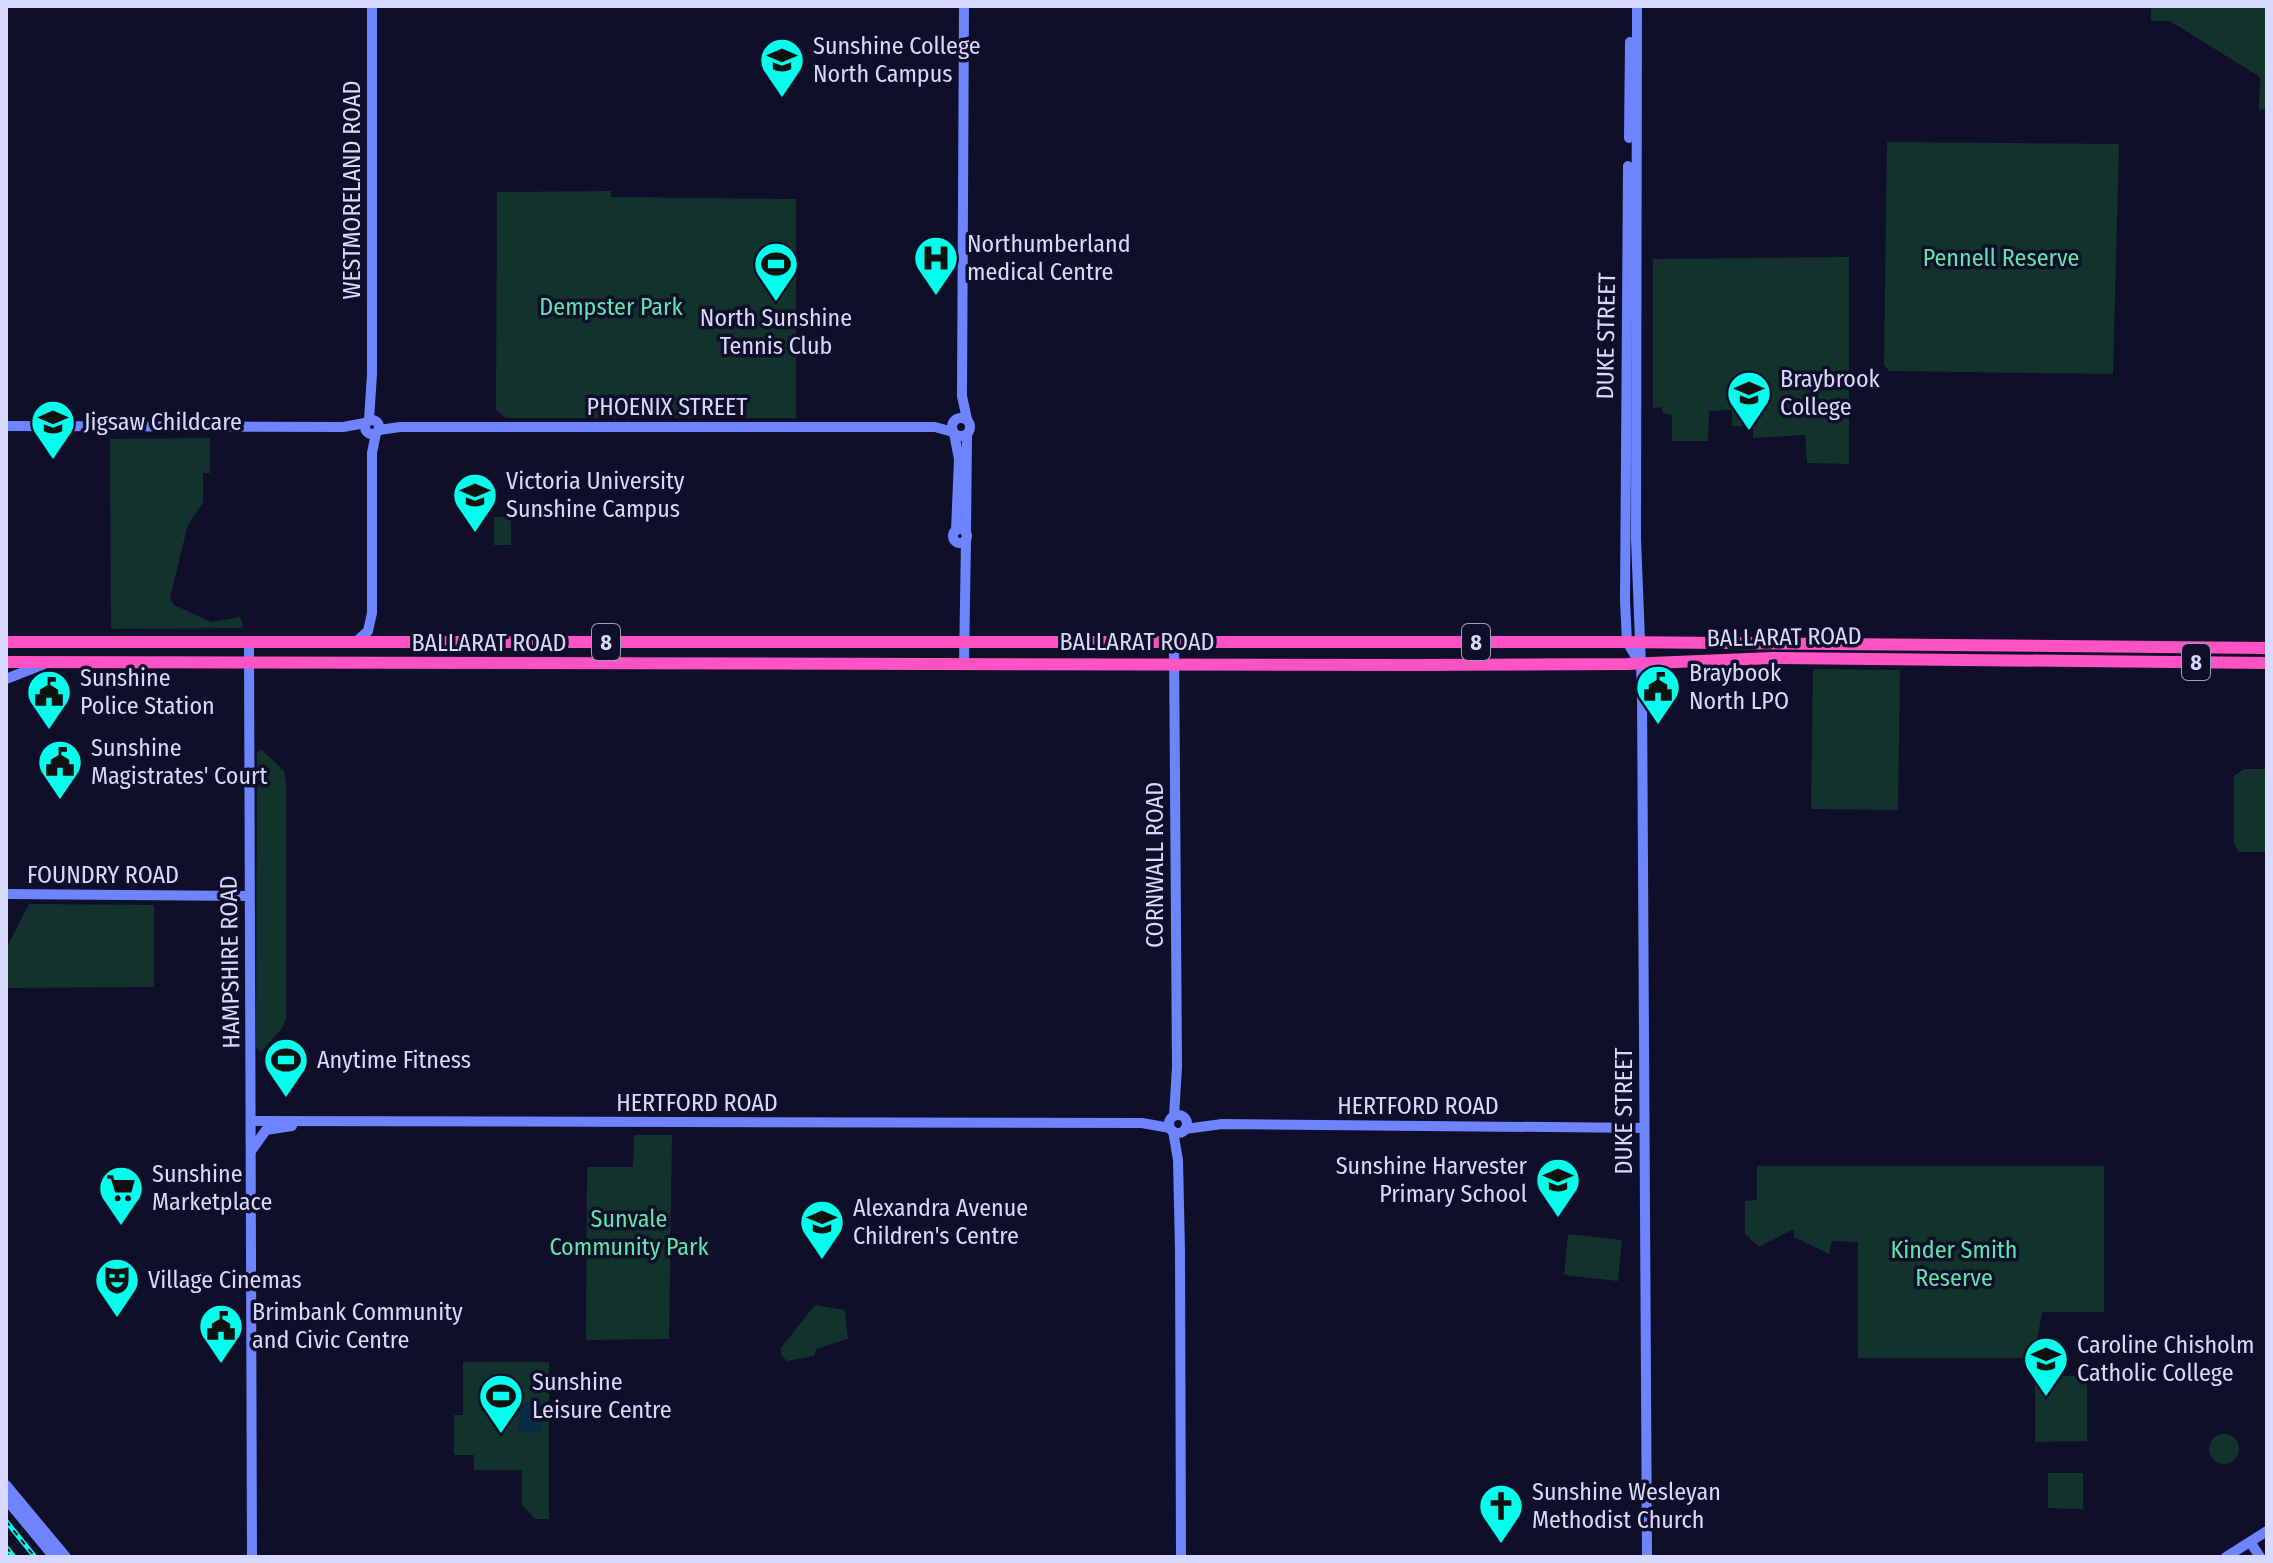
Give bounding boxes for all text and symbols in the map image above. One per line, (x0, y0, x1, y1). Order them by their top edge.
place label: Sunshine College North Campus (813, 32, 981, 88)
school or university icon: Sunshine College North Campus (758, 36, 806, 99)
street label: WESTMORELAND ROAD (338, 81, 366, 299)
place label: Northumberland medical Centre (967, 230, 1131, 286)
hospital icon: Northumberland medical Centre (912, 234, 960, 297)
sports icon: North Sunshine Tennis Club (752, 240, 800, 303)
park label: Pennell Reserve (1923, 244, 2079, 272)
street label: DUKE STREET (1591, 272, 1621, 400)
park label: Dempster Park (539, 293, 683, 321)
place label: North Sunshine Tennis Club (700, 304, 852, 360)
place label: Braybrook College (1780, 365, 1881, 421)
school or university icon: Braybrook College (1725, 369, 1773, 432)
street label: PHOENIX STREET (587, 393, 747, 421)
school or university icon: Jigsaw Childcare (29, 398, 77, 461)
place label: Jigsaw Childcare (84, 408, 242, 436)
place label: Victoria University Sunshine Campus (506, 467, 685, 523)
school or university icon: Victoria University Sunshine Campus (451, 471, 499, 534)
street label: BALLARAT ROAD (1706, 622, 1862, 652)
road number: 8 (592, 624, 620, 660)
road number: 8 (1462, 624, 1490, 660)
street label: BALLARAT ROAD (1059, 628, 1215, 656)
street label: BALLARAT ROAD (411, 629, 567, 657)
road number: 8 (2182, 644, 2210, 680)
place label: Braybook North LPO (1689, 659, 1789, 715)
public building icon: Braybook North LPO (1634, 663, 1682, 726)
place label: Sunshine Police Station (80, 664, 215, 720)
public building icon: Sunshine Police Station (25, 668, 73, 731)
place label: Sunshine Magistrates' Court (91, 734, 267, 790)
public building icon: Sunshine Magistrates' Court (36, 738, 84, 801)
street label: CORNWALL ROAD (1141, 782, 1169, 948)
street label: FOUNDRY ROAD (27, 861, 179, 889)
street label: HAMPSHIRE ROAD (214, 875, 246, 1049)
sports icon: Anytime Fitness (262, 1036, 310, 1099)
place label: Anytime Fitness (317, 1046, 471, 1074)
street label: DUKE STREET (1610, 1048, 1638, 1174)
street label: HERTFORD ROAD (616, 1089, 778, 1117)
street label: HERTFORD ROAD (1337, 1092, 1499, 1120)
place label: Sunshine Harvester Primary School (1336, 1152, 1528, 1208)
school or university icon: Sunshine Harvester Primary School (1534, 1156, 1582, 1219)
place label: Sunshine Marketplace (152, 1160, 272, 1216)
supermarket icon: Sunshine Marketplace (97, 1164, 145, 1227)
place label: Alexandra Avenue Children's Centre (853, 1194, 1028, 1250)
school or university icon: Alexandra Avenue Children's Centre (798, 1198, 846, 1261)
park label: Sunvale Community Park (549, 1205, 709, 1261)
park label: Kinder Smith Reserve (1890, 1236, 2018, 1292)
theatre icon: Village Cinemas (93, 1256, 141, 1319)
place label: Village Cinemas (148, 1266, 302, 1294)
place label: Brimbank Community and Civic Centre (252, 1298, 463, 1354)
public building icon: Brimbank Community and Civic Centre (197, 1302, 245, 1365)
place label: Caroline Chisholm Catholic College (2077, 1331, 2255, 1387)
school or university icon: Caroline Chisholm Catholic College (2022, 1335, 2070, 1398)
place label: Sunshine Leisure Centre (532, 1368, 672, 1424)
sports icon: Sunshine Leisure Centre (477, 1372, 525, 1435)
place label: Sunshine Wesleyan Methodist Church (1532, 1478, 1721, 1534)
church icon: Sunshine Wesleyan Methodist Church (1477, 1482, 1525, 1545)

